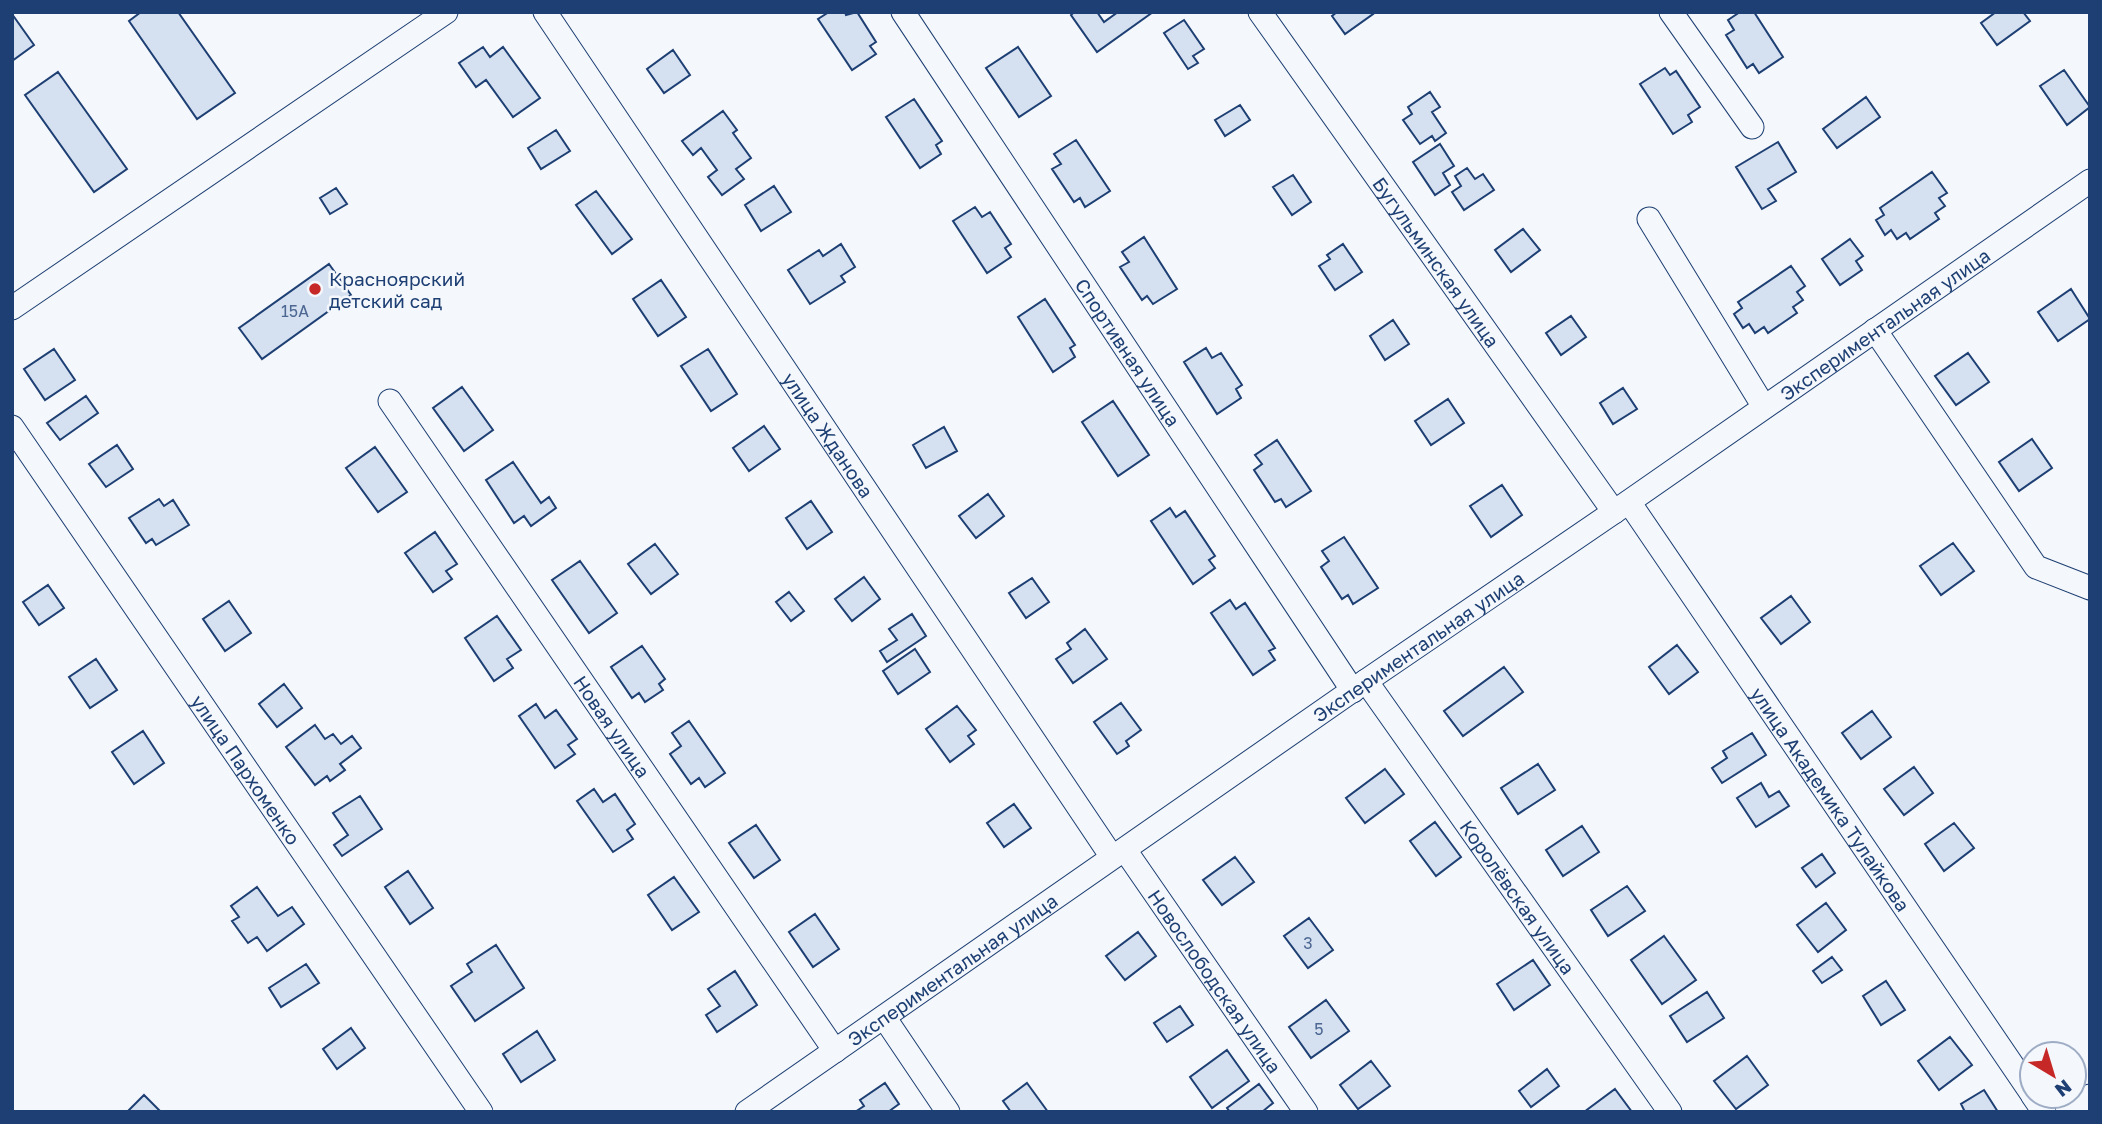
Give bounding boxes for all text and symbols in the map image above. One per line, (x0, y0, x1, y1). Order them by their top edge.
street label: Бугульминская улица (1369, 172, 1505, 351)
street label: Экспериментальная улица (1775, 243, 1994, 405)
place label: Красноярский детский сад (329, 267, 465, 312)
street label: Спортивная улица (1071, 274, 1186, 430)
marker: Красноярский детский сад (307, 281, 323, 297)
house number: 15А (281, 301, 309, 321)
street label: улица Жданова (778, 368, 879, 502)
street label: Экспериментальная улица (1308, 566, 1528, 726)
street label: Новая улица (570, 671, 656, 782)
street label: улица Академика Тулайкова (1747, 682, 1915, 915)
street label: улица Пархоменко (187, 690, 306, 849)
street label: Королёвская улица (1456, 815, 1580, 978)
street label: Новослободская улица (1144, 885, 1287, 1077)
street label: Экспериментальная улица (843, 888, 1061, 1050)
house number: 3 (1303, 933, 1313, 953)
house number: 5 (1314, 1019, 1324, 1039)
north arrow (2018, 1040, 2088, 1110)
text: N (2051, 1075, 2077, 1102)

